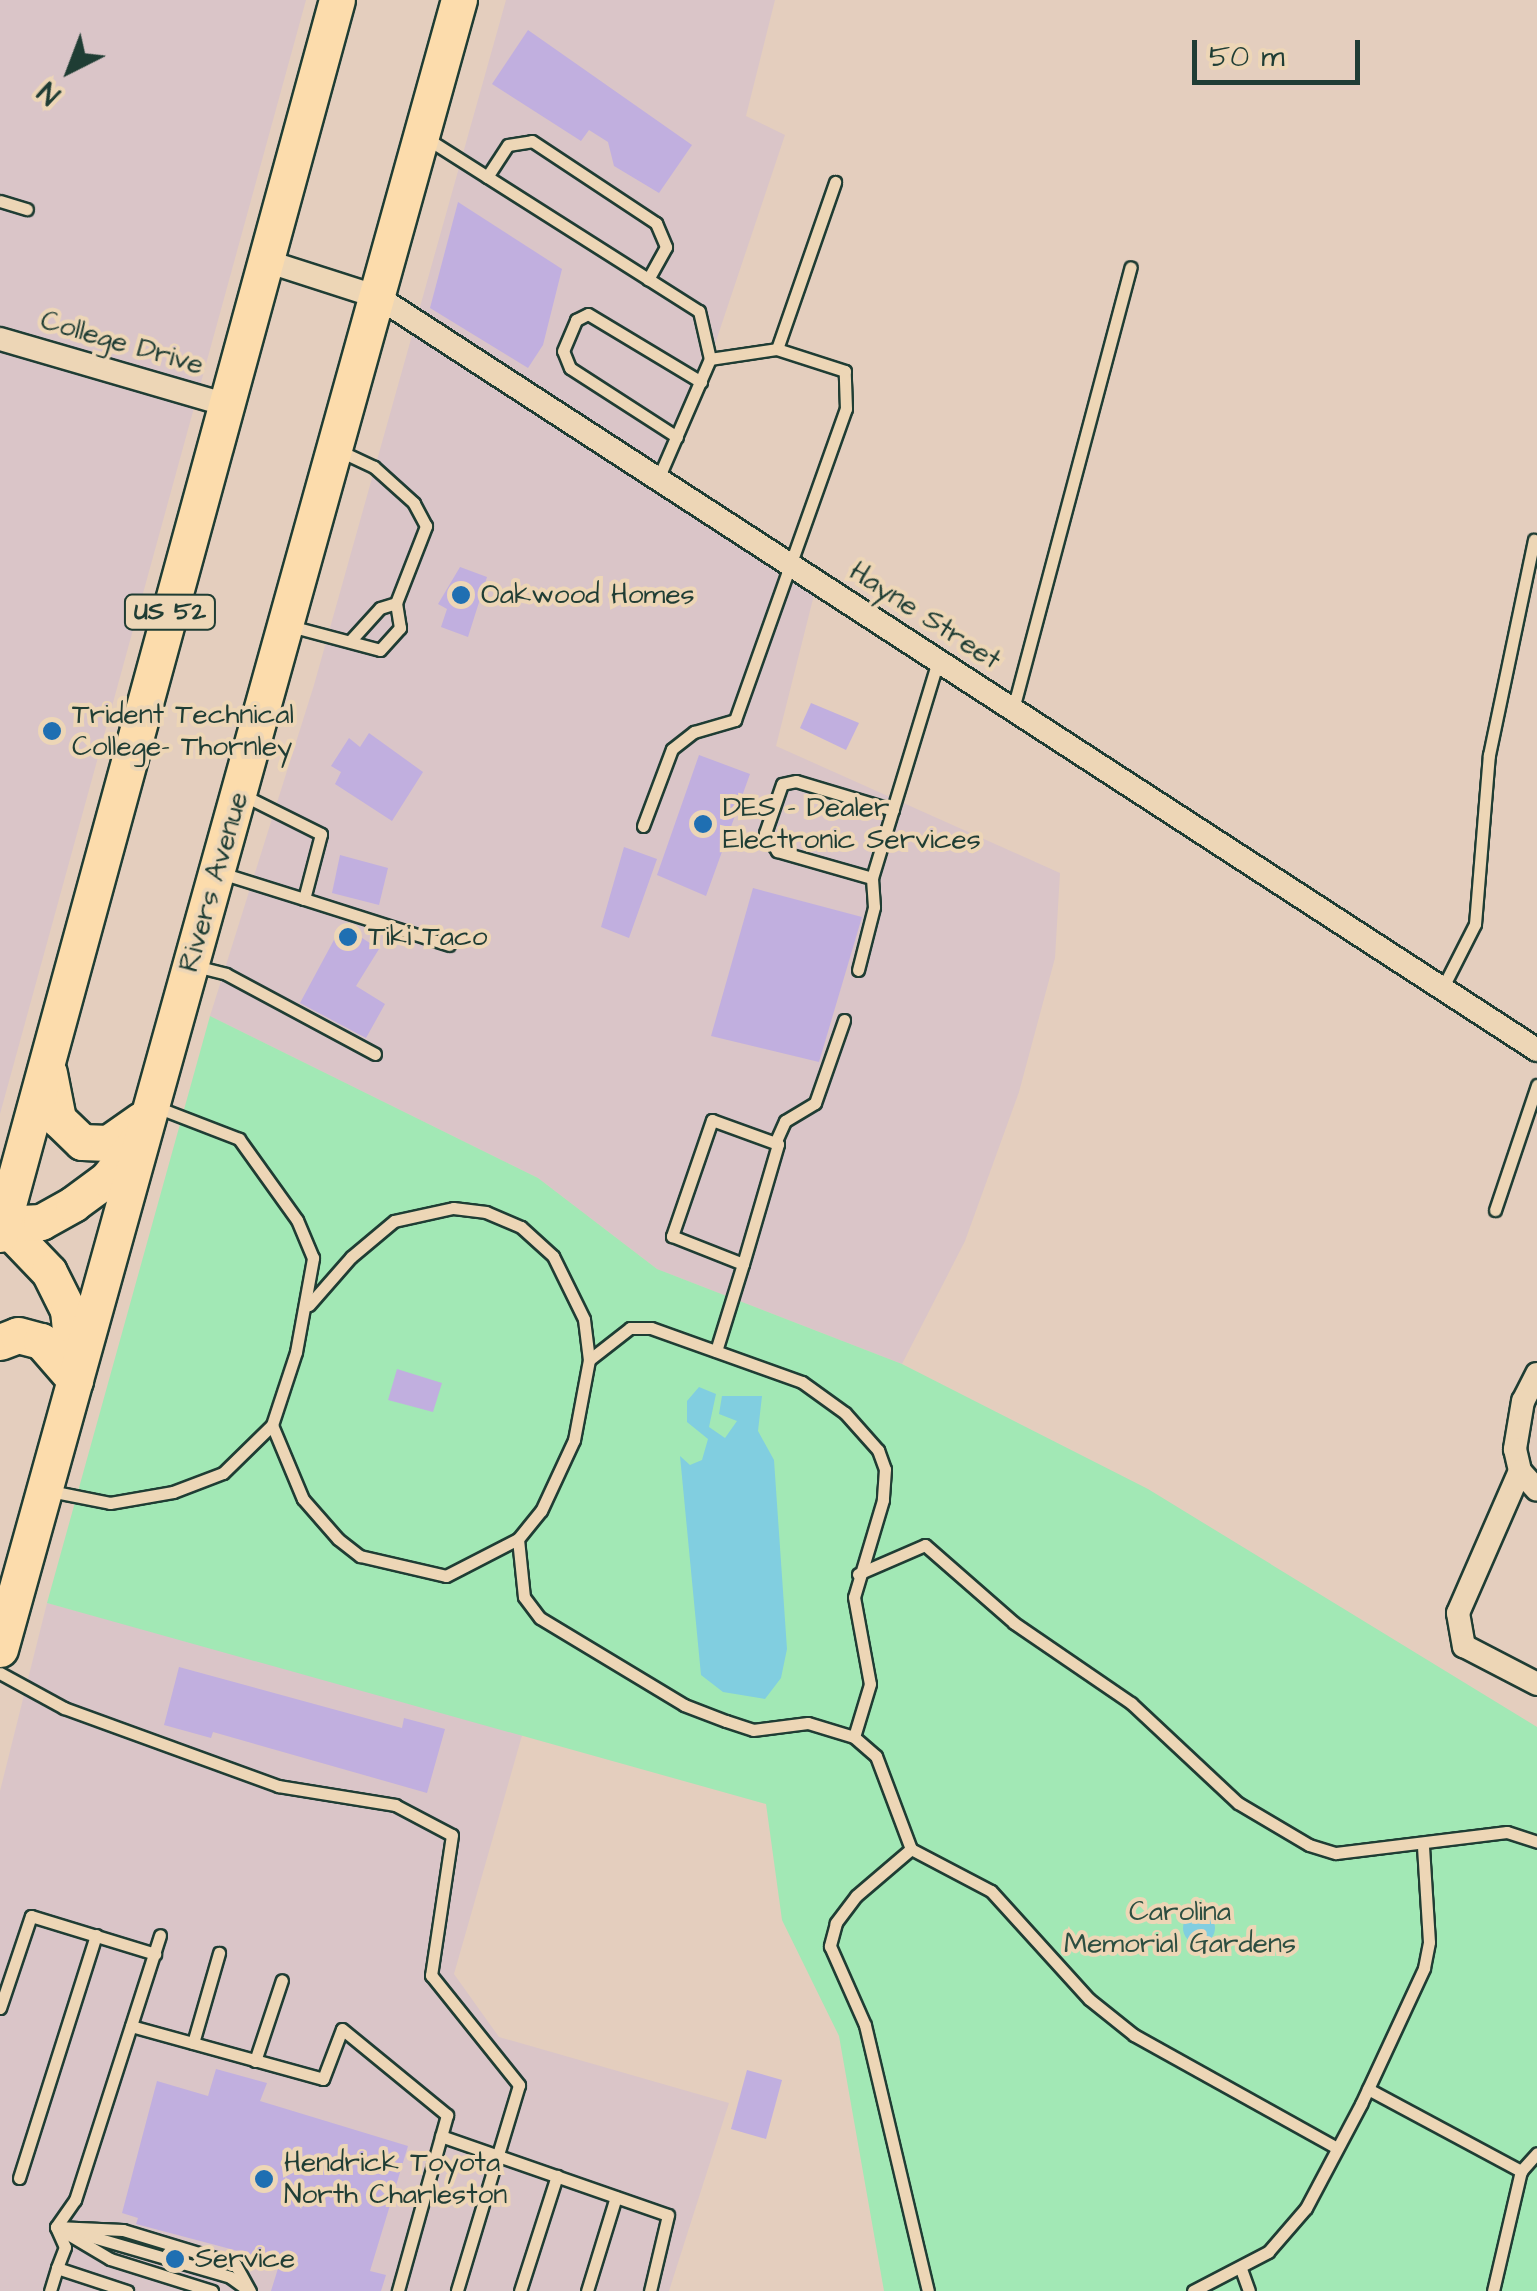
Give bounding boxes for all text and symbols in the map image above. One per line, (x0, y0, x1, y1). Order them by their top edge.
north arrow (20, 20, 120, 120)
scale bar (1197, 20, 1364, 82)
text: 50 m (1209, 36, 1285, 78)
text: N (30, 72, 69, 113)
street label: College Drive (37, 304, 207, 382)
street label: Hayne Street (843, 555, 1007, 677)
place label: Oakwood Homes (481, 578, 695, 612)
marker: Oakwood Homes (450, 584, 472, 606)
road number: US 52 (122, 592, 218, 632)
place label: Trident Technical College- Thornley (72, 698, 294, 764)
marker: Trident Technical College- Thornley (41, 720, 63, 742)
street label: Rivers Avenue (172, 788, 256, 976)
place label: DES - Dealer Electronic Services (723, 791, 981, 857)
marker: DES - Dealer Electronic Services (692, 813, 714, 835)
place label: Tiki Taco (368, 920, 487, 954)
marker: Tiki Taco (337, 926, 359, 948)
park label: Carolina Memorial Gardens (1064, 1895, 1296, 1961)
place label: Hendrick Toyota North Charleston (284, 2146, 507, 2212)
marker: Hendrick Toyota North Charleston (253, 2168, 275, 2190)
place label: Service (195, 2242, 295, 2276)
marker: Service (164, 2248, 186, 2270)

